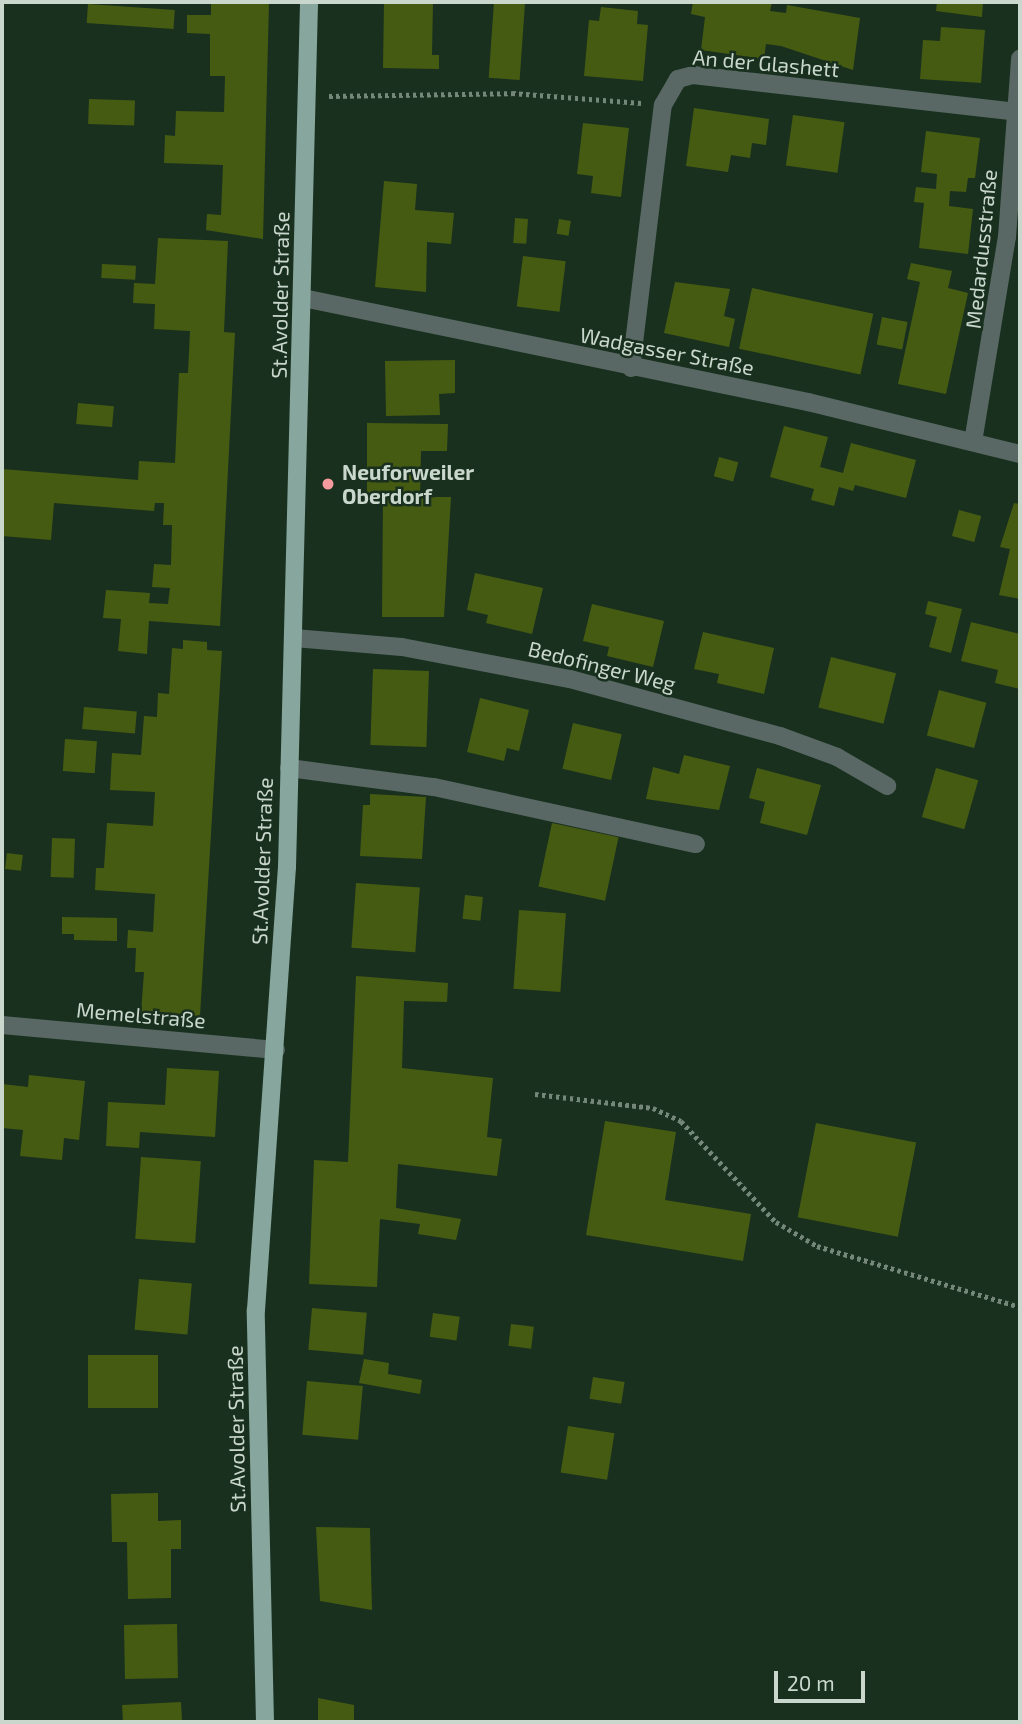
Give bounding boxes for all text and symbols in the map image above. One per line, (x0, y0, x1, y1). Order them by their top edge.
street label: An der Glashett (691, 44, 841, 82)
street label: Medardusstraße (960, 168, 1002, 330)
street label: St.Avolder Straße (266, 211, 294, 379)
street label: Wadgasser Straße (578, 322, 756, 380)
place label: Neuforweiler Oberdorf (342, 459, 474, 509)
marker: Neuforweiler Oberdorf (320, 476, 336, 492)
street label: Bedofinger Weg (525, 635, 679, 697)
street label: St.Avolder Straße (246, 777, 278, 945)
street label: Memelstraße (75, 997, 207, 1033)
street label: St.Avolder Straße (222, 1345, 250, 1513)
scale bar (777, 1658, 868, 1702)
text: 20 m (787, 1670, 835, 1695)

